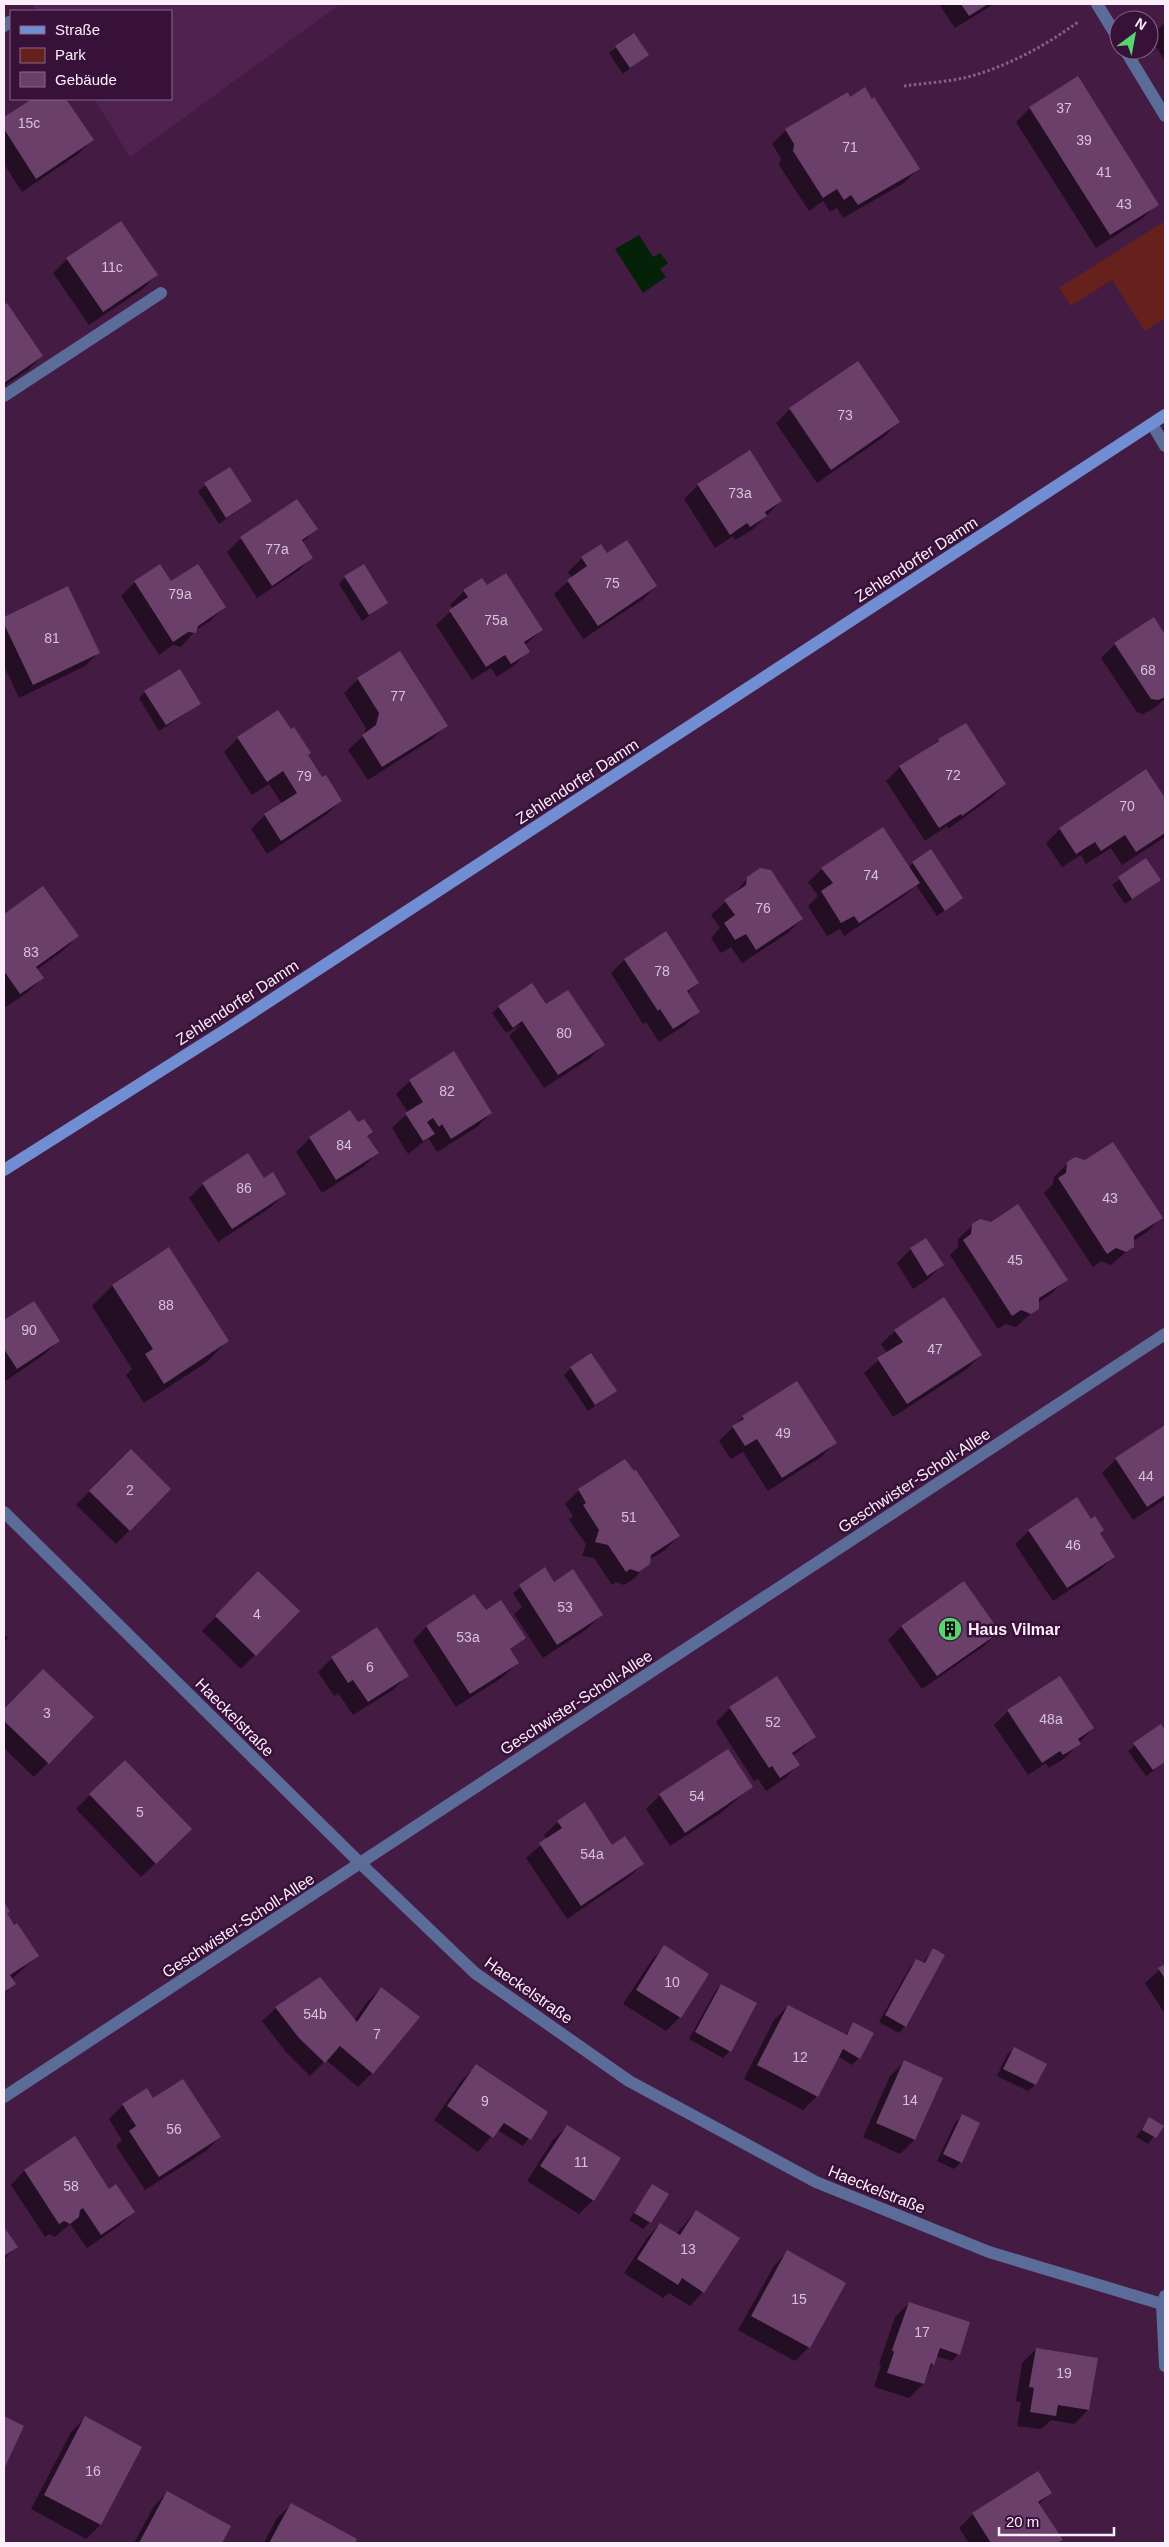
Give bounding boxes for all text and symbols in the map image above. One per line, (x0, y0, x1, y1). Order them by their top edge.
legend (10, 10, 172, 100)
north arrow (1109, 10, 1159, 60)
text: N (1132, 15, 1149, 33)
text: Straße (55, 21, 100, 38)
text: Park (55, 46, 86, 63)
text: Gebäude (55, 71, 117, 88)
house number: 37 (1056, 100, 1072, 116)
house number: 15c (18, 115, 40, 131)
house number: 39 (1076, 132, 1092, 148)
house number: 71 (842, 139, 858, 155)
house number: 41 (1096, 164, 1112, 180)
house number: 43 (1116, 196, 1132, 212)
house number: 11c (101, 259, 123, 275)
house number: 73 (837, 407, 853, 423)
house number: 73a (728, 485, 752, 501)
street label: Zehlendorfer Damm (852, 514, 981, 605)
house number: 77a (265, 541, 289, 557)
house number: 75 (604, 575, 620, 591)
house number: 79a (168, 586, 192, 602)
house number: 75a (484, 612, 508, 628)
house number: 81 (44, 630, 60, 646)
house number: 68 (1140, 662, 1156, 678)
house number: 77 (390, 688, 406, 704)
street label: Zehlendorfer Damm (513, 736, 642, 827)
house number: 72 (945, 767, 961, 783)
house number: 79 (296, 768, 312, 784)
house number: 70 (1119, 798, 1135, 814)
house number: 74 (863, 867, 879, 883)
house number: 76 (755, 900, 771, 916)
house number: 83 (23, 944, 39, 960)
street label: Zehlendorfer Damm (173, 957, 302, 1048)
house number: 78 (654, 963, 670, 979)
house number: 80 (556, 1025, 572, 1041)
house number: 82 (439, 1083, 455, 1099)
house number: 84 (336, 1137, 352, 1153)
house number: 86 (236, 1180, 252, 1196)
house number: 43 (1102, 1190, 1118, 1206)
house number: 45 (1007, 1252, 1023, 1268)
house number: 88 (158, 1297, 174, 1313)
house number: 90 (21, 1322, 37, 1338)
house number: 47 (927, 1341, 943, 1357)
house number: 49 (775, 1425, 791, 1441)
street label: Geschwister-Scholl-Allee (835, 1425, 994, 1536)
house number: 44 (1138, 1468, 1154, 1484)
house number: 2 (126, 1482, 134, 1498)
house number: 51 (621, 1509, 637, 1525)
house number: 46 (1065, 1537, 1081, 1553)
house number: 53 (557, 1599, 573, 1615)
house number: 4 (253, 1606, 261, 1622)
building icon: Haus Vilmar (937, 1616, 963, 1642)
place label: Haus Vilmar (968, 1621, 1060, 1638)
house number: 53a (456, 1629, 480, 1645)
street label: Geschwister-Scholl-Allee (497, 1647, 656, 1758)
house number: 6 (366, 1659, 374, 1675)
street label: Haeckelstraße (192, 1675, 277, 1760)
house number: 3 (43, 1705, 51, 1721)
house number: 48a (1039, 1711, 1063, 1727)
house number: 52 (765, 1714, 781, 1730)
house number: 54 (689, 1788, 705, 1804)
house number: 5 (136, 1804, 144, 1820)
house number: 54a (580, 1846, 604, 1862)
street label: Geschwister-Scholl-Allee (159, 1870, 318, 1981)
street label: Haeckelstraße (482, 1954, 576, 2027)
house number: 10 (664, 1974, 680, 1990)
house number: 54b (303, 2006, 327, 2022)
house number: 7 (373, 2026, 381, 2042)
house number: 12 (792, 2049, 808, 2065)
house number: 14 (902, 2092, 918, 2108)
house number: 9 (481, 2093, 489, 2109)
house number: 56 (166, 2121, 182, 2137)
house number: 11 (574, 2154, 588, 2170)
street label: Haeckelstraße (826, 2162, 928, 2217)
house number: 58 (63, 2178, 79, 2194)
house number: 13 (680, 2241, 696, 2257)
house number: 15 (791, 2291, 807, 2307)
house number: 17 (914, 2324, 930, 2340)
house number: 19 (1056, 2365, 1072, 2381)
house number: 16 (85, 2463, 101, 2479)
scale bar (999, 2504, 1114, 2536)
text: 20 m (1006, 2513, 1039, 2530)

